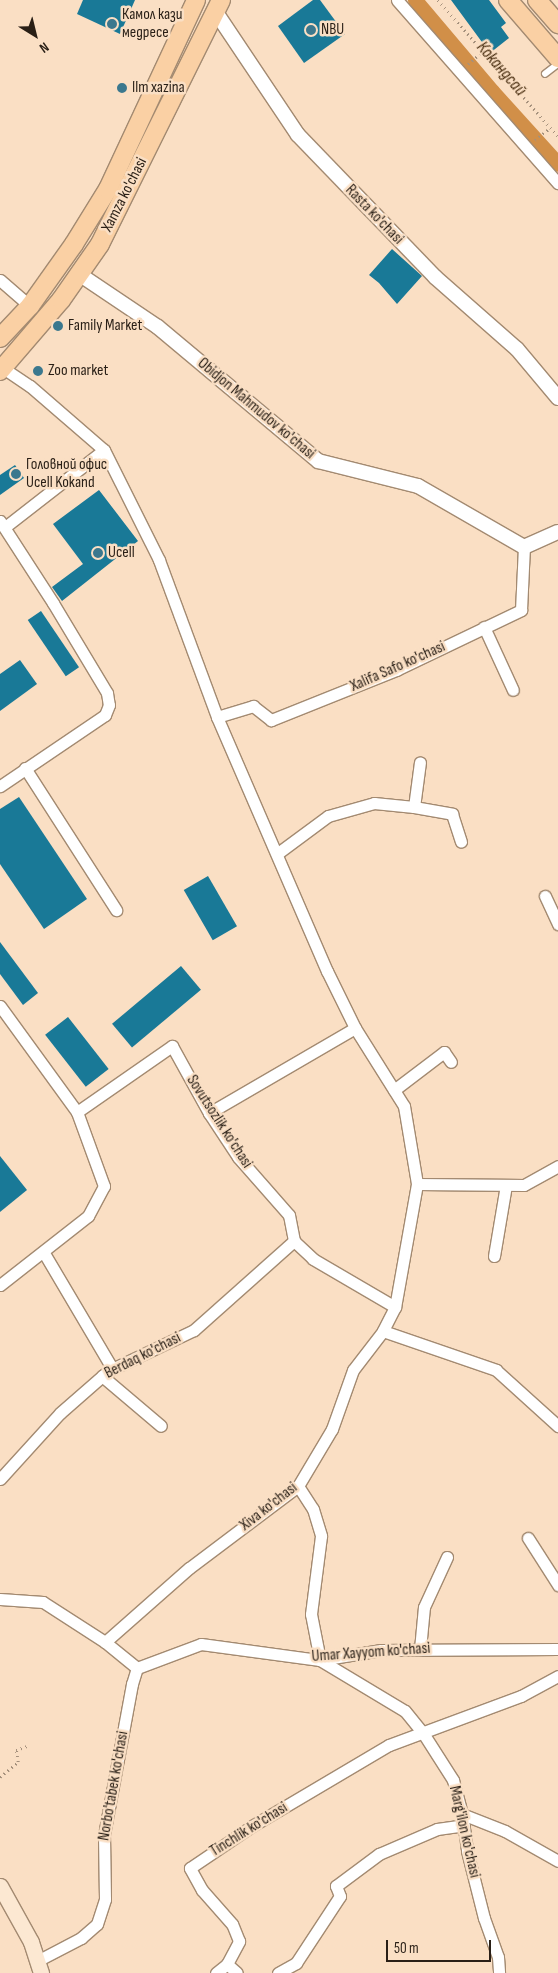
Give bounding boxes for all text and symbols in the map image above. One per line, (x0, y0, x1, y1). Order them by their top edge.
place label: Камол кази медресе (122, 5, 183, 43)
north arrow (10, 10, 60, 60)
marker: Камол кази медресе (106, 18, 118, 30)
place label: NBU (321, 20, 344, 40)
marker: NBU (305, 24, 317, 36)
water label: Кокандсай (471, 37, 531, 101)
text: N (36, 38, 52, 57)
place label: Ilm xazina (132, 78, 185, 98)
marker: Ilm xazina (116, 82, 128, 94)
street label: Xamza ko'chasi (98, 155, 152, 235)
street label: Rasta ko'chasi (341, 181, 407, 249)
place label: Family Market (68, 316, 142, 336)
marker: Family Market (52, 320, 64, 332)
street label: Obidjon Mahmudov ko'chasi (193, 354, 319, 464)
place label: Zoo market (48, 361, 108, 381)
marker: Zoo market (32, 365, 44, 377)
place label: Головной офис Ucell Kokand (26, 455, 107, 493)
marker: Головной офис Ucell Kokand (10, 468, 22, 480)
place label: Ucell (108, 543, 135, 563)
marker: Ucell (92, 547, 104, 559)
street label: Xalifa Safo ko'chasi (348, 638, 448, 696)
street label: Sovutsozlik ko'chasi (182, 1072, 256, 1172)
street label: Berdaq ko'chasi (102, 1329, 184, 1383)
street label: Xiva ko'chasi (236, 1479, 302, 1535)
street label: Umar Xayyom ko'chasi (311, 1639, 431, 1667)
street label: Norbo'tabek ko'chasi (95, 1730, 133, 1842)
street label: Marg'ilon ko'chasi (444, 1784, 484, 1880)
street label: Tinchlik ko'chasi (207, 1799, 291, 1861)
scale bar (388, 1930, 493, 1962)
text: 50 m (394, 1939, 419, 1958)

